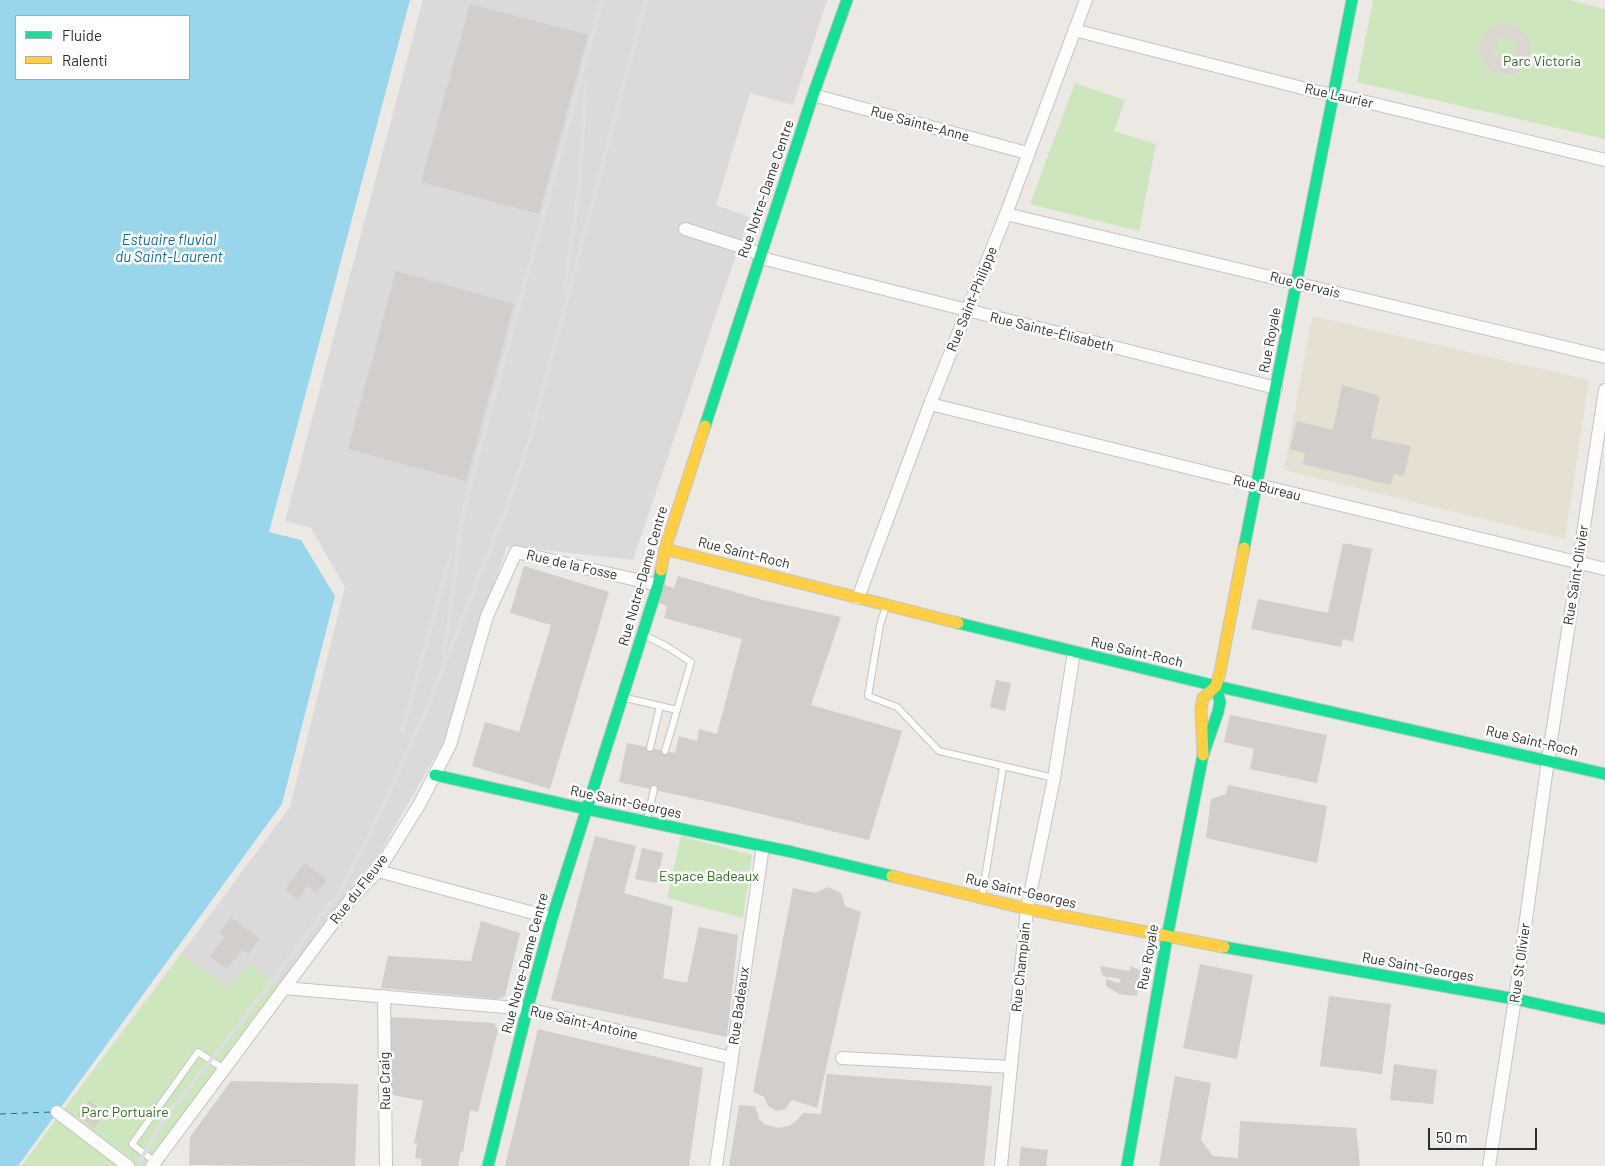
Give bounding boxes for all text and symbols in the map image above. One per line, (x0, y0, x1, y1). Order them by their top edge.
legend (15, 15, 190, 80)
text: Fluide (62, 26, 102, 44)
text: Ralenti (62, 51, 108, 69)
park label: Parc Victoria (1503, 53, 1581, 69)
street label: Rue Laurier (1303, 80, 1375, 112)
street label: Rue Sainte-Anne (869, 103, 971, 145)
street label: Rue Notre-Dame Centre (734, 118, 798, 260)
water label: Estuaire fluvial du Saint-Laurent (115, 231, 223, 266)
street label: Rue Saint-Philippe (943, 244, 1001, 354)
street label: Rue Gervais (1268, 268, 1342, 302)
street label: Rue Royale (1255, 306, 1285, 374)
street label: Rue Sainte-Élisabeth (988, 308, 1116, 356)
street label: Rue Bureau (1231, 471, 1303, 505)
street label: Rue Notre-Dame Centre (615, 504, 671, 648)
street label: Rue Saint-Olivier (1560, 524, 1592, 626)
street label: Rue Saint-Roch (696, 533, 792, 573)
street label: Rue de la Fosse (525, 546, 619, 584)
street label: Rue Saint-Roch (1089, 633, 1185, 671)
street label: Rue Saint-Roch (1484, 722, 1580, 760)
street label: Rue Saint-Georges (569, 782, 683, 822)
street label: Rue du Fleuve (326, 851, 392, 927)
park label: Espace Badeaux (659, 868, 759, 884)
street label: Rue Saint-Georges (964, 870, 1078, 912)
street label: Rue Notre-Dame Centre (498, 891, 552, 1035)
street label: Rue Champlain (1008, 921, 1034, 1013)
street label: Rue St Olivier (1506, 922, 1534, 1004)
street label: Rue Royale (1134, 923, 1162, 991)
street label: Rue Saint-Georges (1361, 949, 1475, 985)
street label: Rue Badeaux (725, 966, 753, 1046)
street label: Rue Saint-Antoine (528, 1002, 640, 1044)
street label: Rue Craig (376, 1052, 394, 1110)
park label: Parc Portuaire (81, 1104, 169, 1120)
scale bar (1430, 1118, 1539, 1150)
text: 50 m (1436, 1128, 1468, 1146)

